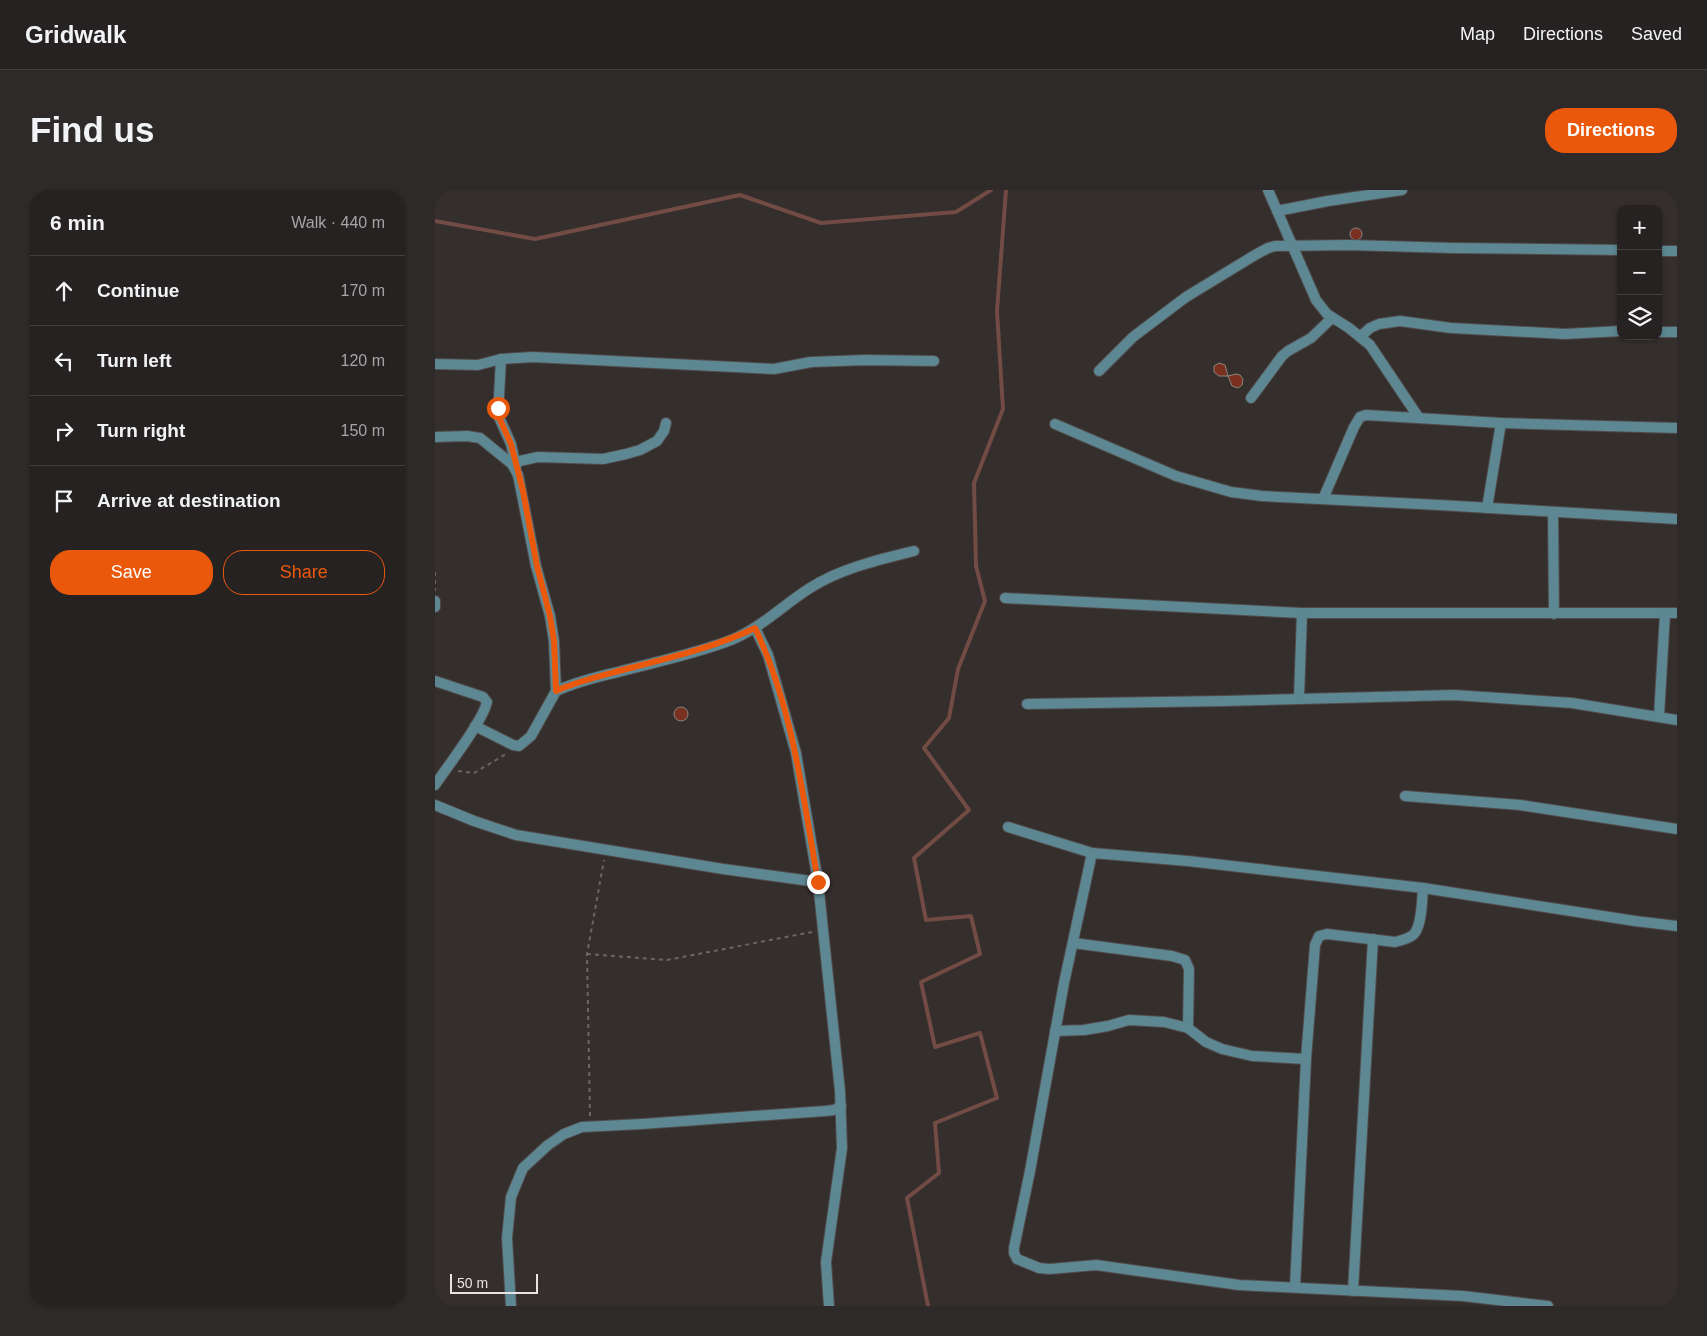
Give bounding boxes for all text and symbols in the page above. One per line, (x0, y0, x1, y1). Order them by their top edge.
text: Gridwalk (25, 21, 126, 48)
text: Map (1460, 24, 1495, 44)
text: Directions (1523, 24, 1603, 44)
text: Saved (1631, 24, 1682, 44)
button: Directions (1545, 108, 1677, 153)
text: Find us (30, 110, 154, 149)
map controls (1617, 205, 1662, 340)
button: + (1617, 205, 1662, 250)
text: 6 min (50, 211, 105, 234)
text: Walk · 440 m (291, 214, 385, 231)
button: − (1617, 250, 1662, 295)
icon: ahead (50, 277, 78, 305)
text: Continue (97, 280, 179, 301)
text: 170 m (341, 282, 385, 299)
button: layers (1617, 295, 1662, 340)
icon: left (50, 347, 78, 375)
text: Turn left (97, 350, 172, 371)
text: 120 m (341, 352, 385, 369)
route start (487, 397, 510, 420)
icon: right (50, 417, 78, 445)
text: Turn right (97, 420, 185, 441)
text: 150 m (341, 422, 385, 439)
icon: arrive (50, 487, 78, 515)
text: Arrive at destination (97, 490, 281, 511)
button: Save (50, 550, 213, 595)
button: Share (223, 550, 385, 595)
route end (807, 871, 830, 894)
scale bar (450, 1271, 537, 1294)
text: 50 m (457, 1275, 488, 1291)

